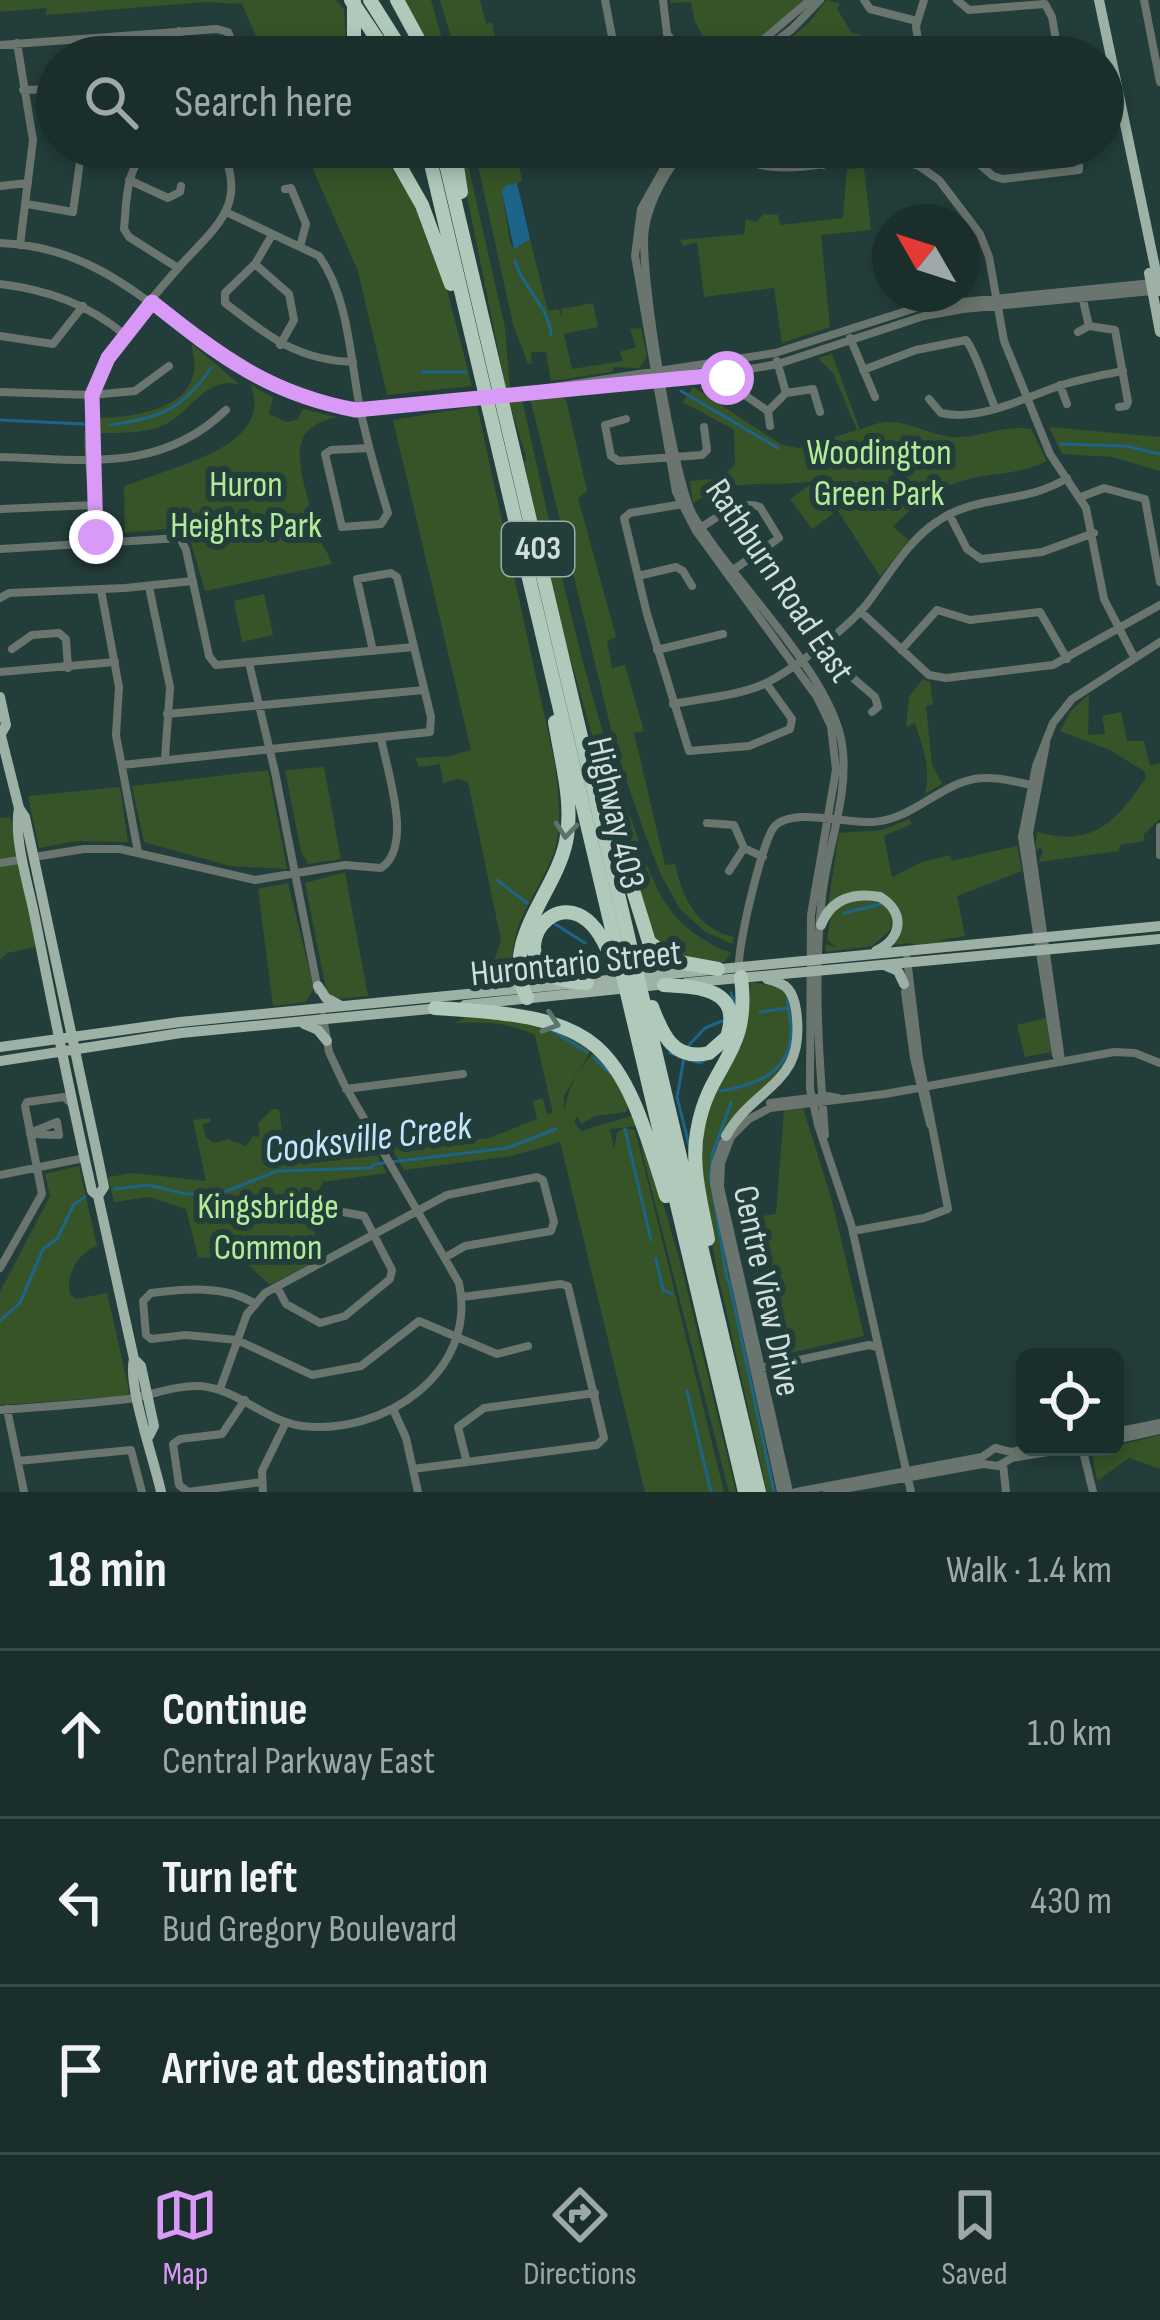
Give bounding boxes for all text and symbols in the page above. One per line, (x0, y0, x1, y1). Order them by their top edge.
search box (36, 36, 1124, 168)
icon: search (78, 69, 144, 135)
text: Search here (174, 75, 353, 130)
north arrow (872, 204, 980, 312)
route start (700, 351, 754, 405)
park label: Woodington Green Park (806, 432, 952, 516)
park label: Huron Heights Park (170, 464, 322, 548)
street label: Rathburn Road East (695, 471, 863, 691)
route end (69, 510, 123, 564)
road number: 403 (502, 522, 574, 576)
street label: Highway 403 (577, 733, 653, 893)
one-way arrow (554, 821, 579, 840)
street label: Hurontario Street (468, 932, 684, 996)
one-way arrow (540, 1008, 561, 1033)
water label: Cooksville Creek (262, 1103, 476, 1175)
street label: Centre View Drive (723, 1182, 809, 1400)
park label: Kingsbridge Common (197, 1186, 339, 1270)
map controls (1016, 1348, 1124, 1456)
button: locate (1016, 1348, 1124, 1456)
text: 18 min (48, 1540, 167, 1601)
text: Walk · 1.4 km (946, 1547, 1112, 1594)
text: Continue (162, 1683, 308, 1738)
icon: ahead (48, 1701, 114, 1767)
text: 1.0 km (1028, 1710, 1112, 1757)
text: Central Parkway East (162, 1738, 435, 1785)
text: Turn left (162, 1851, 297, 1906)
icon: left (48, 1869, 114, 1935)
text: 430 m (1031, 1878, 1112, 1925)
text: Bud Gregory Boulevard (162, 1906, 457, 1953)
icon: arrive (48, 2037, 114, 2103)
text: Arrive at destination (162, 2042, 488, 2097)
tab: Map (152, 2182, 218, 2294)
tab: Directions (523, 2182, 637, 2294)
tab: Saved (941, 2182, 1008, 2294)

